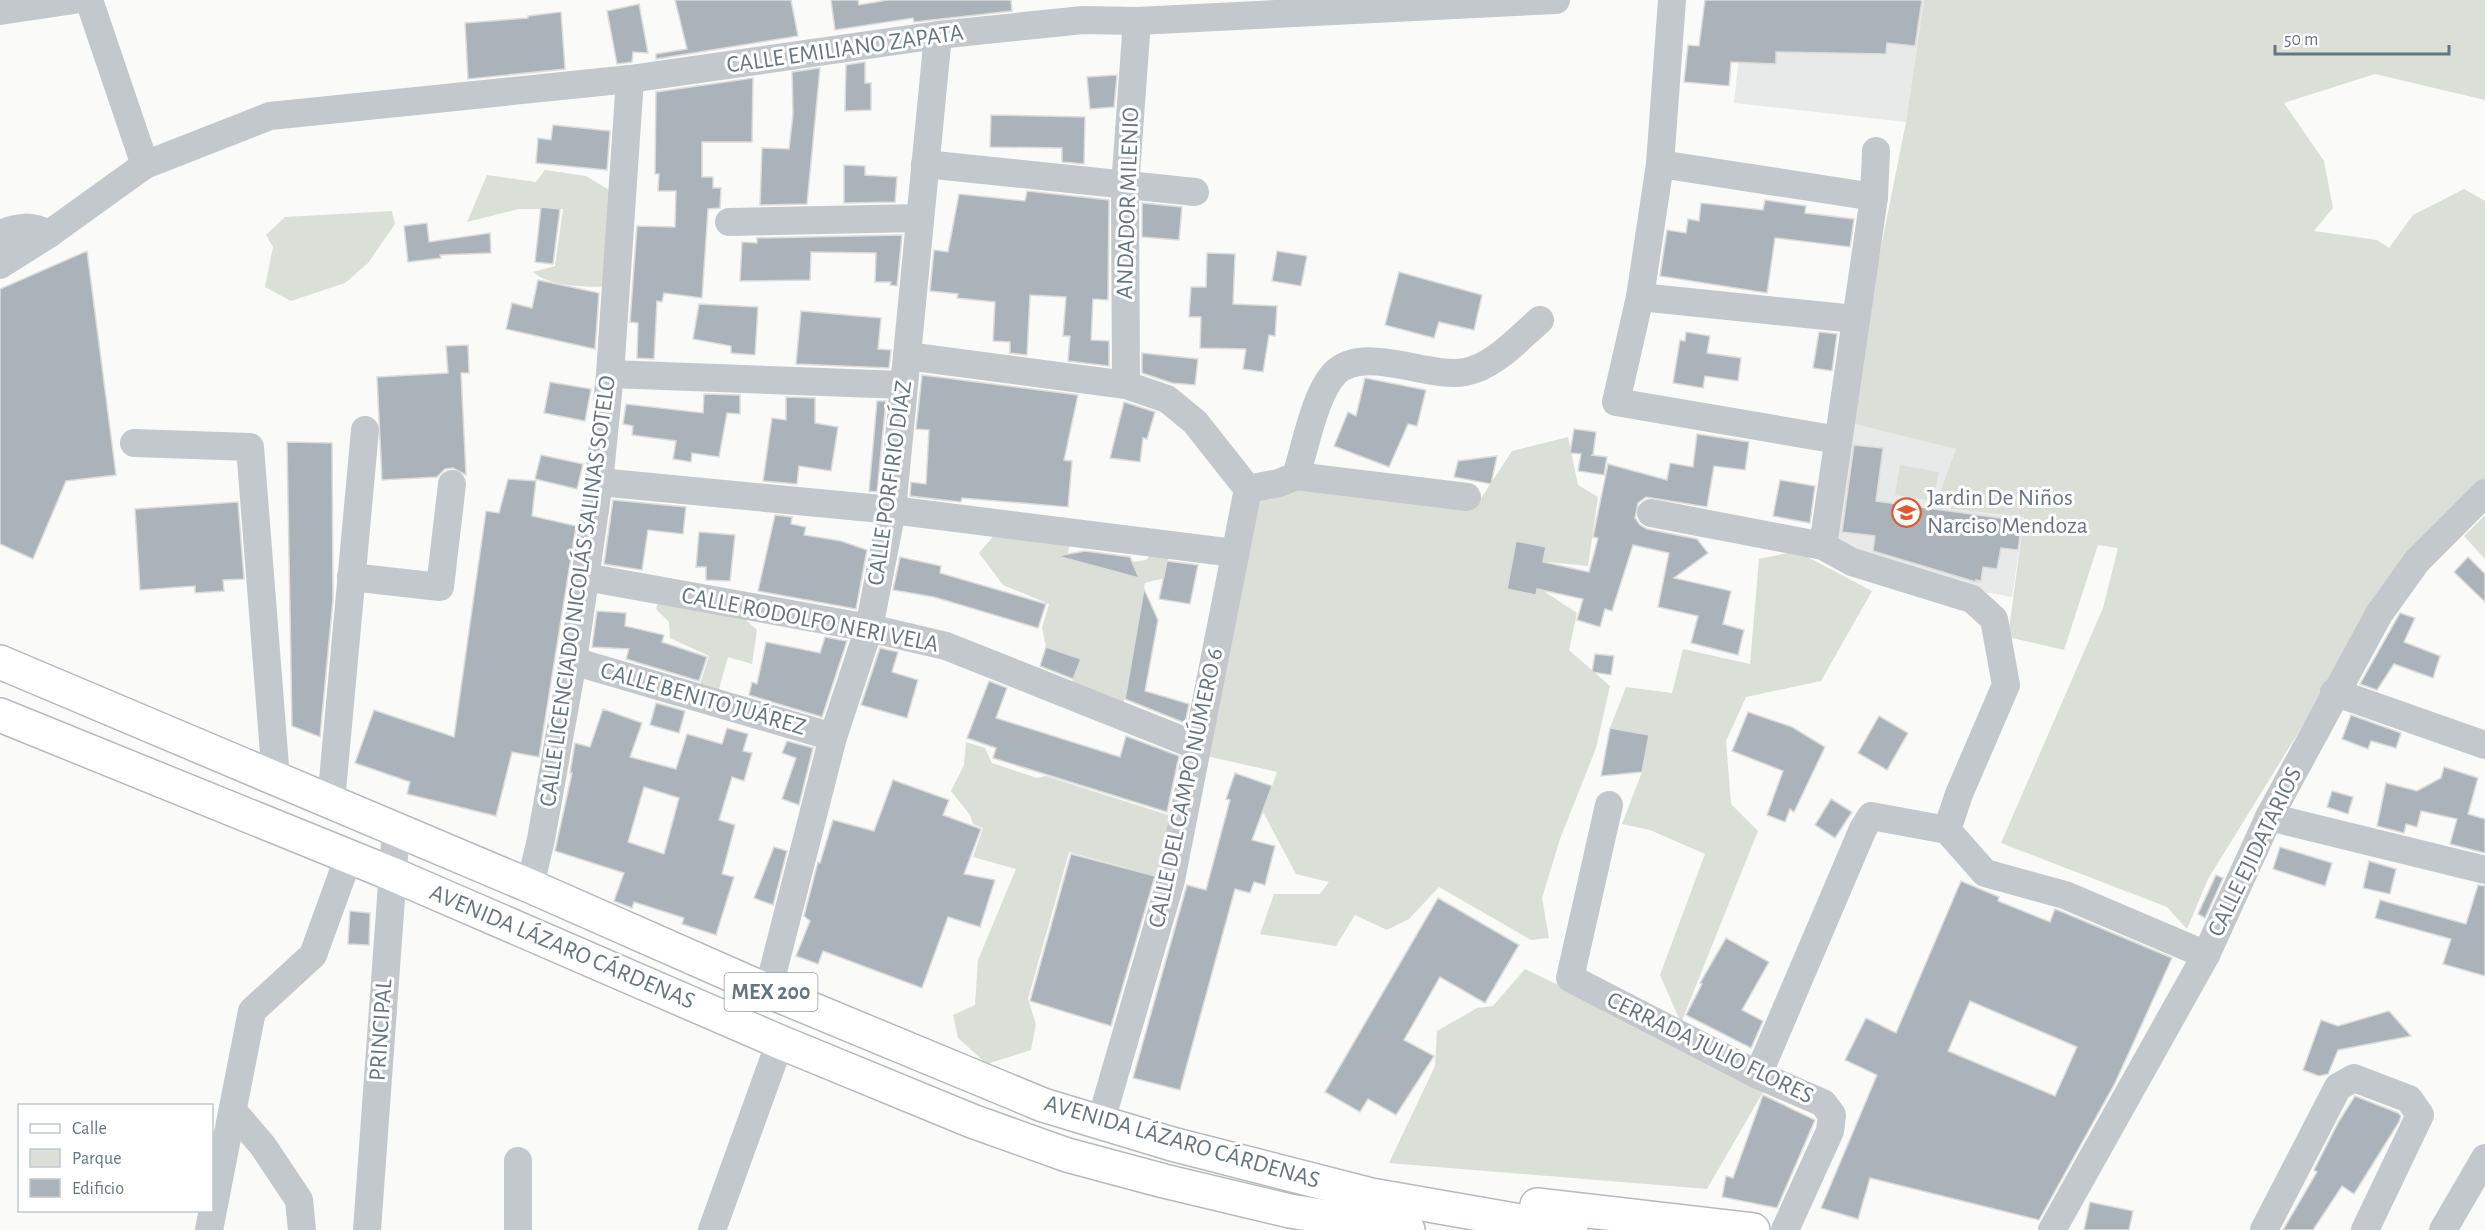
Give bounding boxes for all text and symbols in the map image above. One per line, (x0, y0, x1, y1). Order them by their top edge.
scale bar (2275, 18, 2449, 56)
street label: CALLE EMILIANO ZAPATA (725, 20, 965, 78)
text: 50 m (2284, 31, 2318, 49)
street label: ANDADOR MILENIO (1113, 107, 1143, 299)
street label: CALLE LICENCIADO NICOLÁS SALINAS SOTELO (534, 374, 620, 808)
street label: CALLE PORFIRIO DÍAZ (862, 379, 916, 587)
place label: Jardin De Niños Narciso Mendoza (1927, 486, 2088, 538)
school or university icon: Jardin De Niños Narciso Mendoza (1890, 496, 1922, 528)
street label: CALLE RODOLFO NERI VELA (680, 583, 941, 657)
street label: CALLE DEL CAMPO NÚMERO 6 (1143, 646, 1227, 930)
street label: CALLE BENITO JUÁREZ (598, 656, 809, 740)
street label: CALLE EJIDATARIOS (2204, 763, 2306, 941)
street label: AVENIDA LÁZARO CÁRDENAS (426, 878, 699, 1014)
road number: MEX 200 (724, 973, 818, 1011)
street label: PRINCIPAL (365, 978, 397, 1082)
street label: CERRADA JULIO FLORES (1603, 988, 1817, 1108)
street label: AVENIDA LÁZARO CÁRDENAS (1042, 1089, 1323, 1193)
legend (18, 1104, 213, 1212)
text: Calle (72, 1120, 107, 1138)
text: Parque (72, 1150, 121, 1168)
text: Edificio (72, 1180, 124, 1198)

